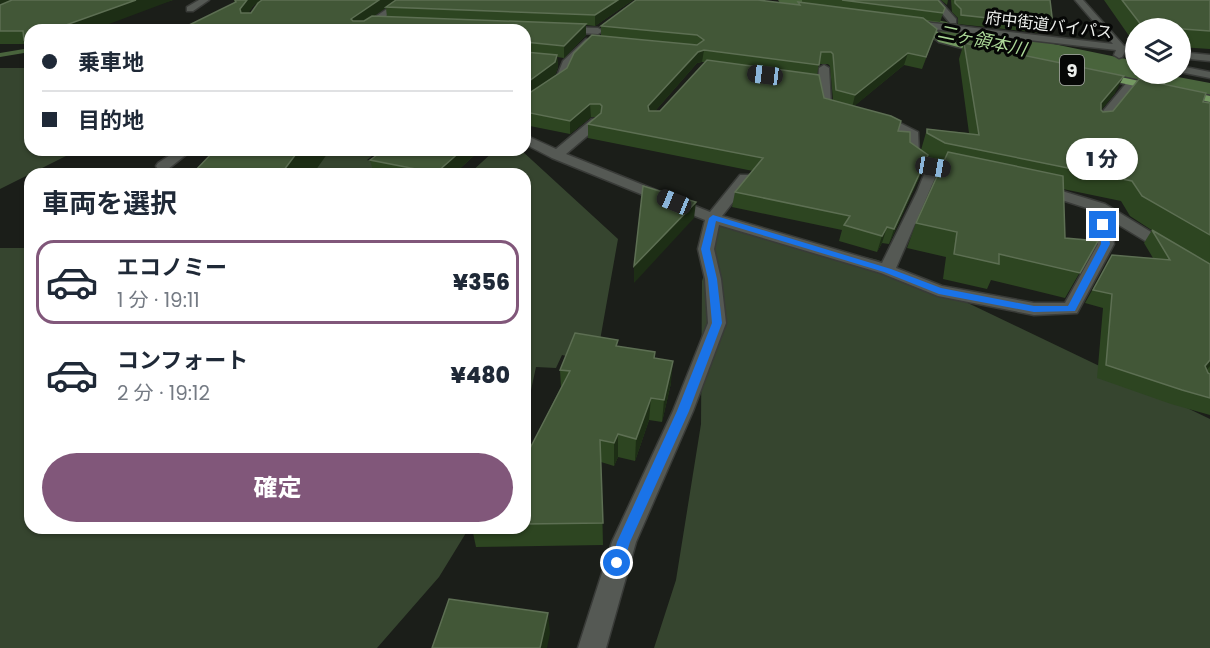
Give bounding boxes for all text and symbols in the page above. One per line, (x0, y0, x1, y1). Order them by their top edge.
street label: 府中街道バイパス (984, 6, 1114, 44)
water label: 二ヶ領本川 (935, 18, 1031, 62)
map controls (1125, 18, 1191, 84)
button: layers (1125, 18, 1191, 84)
text: 乗車地 (78, 47, 144, 78)
road number: 9 (1060, 55, 1084, 85)
car (746, 64, 784, 86)
text: 目的地 (78, 105, 144, 136)
callout: 1 分 (1067, 138, 1139, 180)
text: 1 分 (1086, 145, 1118, 173)
car (914, 155, 952, 179)
text: 車両を選択 (42, 185, 177, 222)
car (654, 187, 694, 217)
route end (1089, 211, 1116, 238)
text: エコノミー (117, 252, 227, 283)
icon: car (45, 255, 99, 309)
text: ¥356 (453, 267, 510, 298)
text: 1 分 · 19:11 (117, 286, 200, 314)
text: コンフォート (117, 345, 248, 376)
icon: car (45, 348, 99, 402)
text: ¥480 (451, 360, 510, 391)
text: 2 分 · 19:12 (117, 379, 210, 407)
button: 確定 (42, 453, 513, 522)
route start (603, 549, 630, 576)

